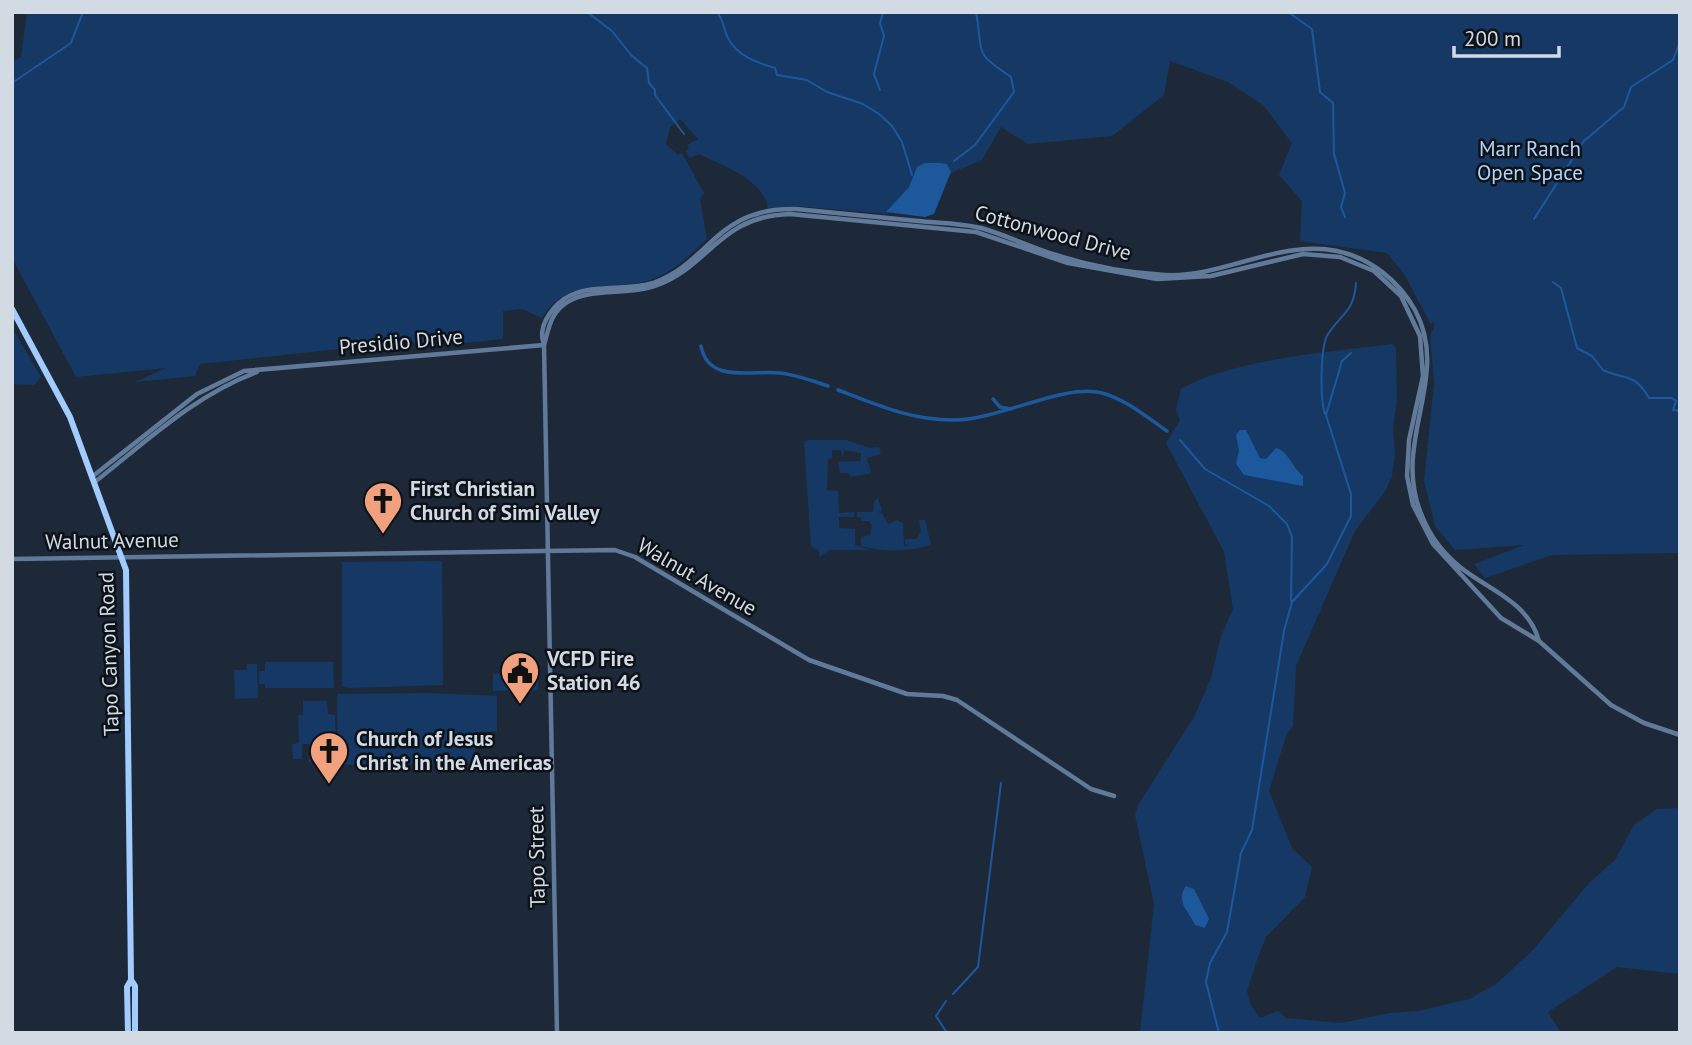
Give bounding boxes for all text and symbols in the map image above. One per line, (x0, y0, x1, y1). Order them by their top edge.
scale bar (1454, 14, 1559, 58)
text: 200 m (1464, 25, 1521, 52)
park label: Marr Ranch Open Space (1477, 135, 1583, 186)
street label: Cottonwood Drive (972, 199, 1134, 266)
street label: Presidio Drive (338, 323, 464, 360)
place label: First Christian Church of Simi Valley (410, 475, 600, 526)
church icon: First Christian Church of Simi Valley (362, 480, 404, 535)
street label: Walnut Avenue (45, 526, 179, 555)
street label: Walnut Avenue (633, 531, 762, 622)
street label: Tapo Canyon Road (92, 572, 125, 736)
place label: VCFD Fire Station 46 (546, 645, 641, 696)
public building icon: VCFD Fire Station 46 (499, 650, 541, 705)
place label: Church of Jesus Christ in the Americas (356, 725, 552, 776)
church icon: Church of Jesus Christ in the Americas (308, 730, 350, 785)
street label: Tapo Street (522, 806, 551, 908)

